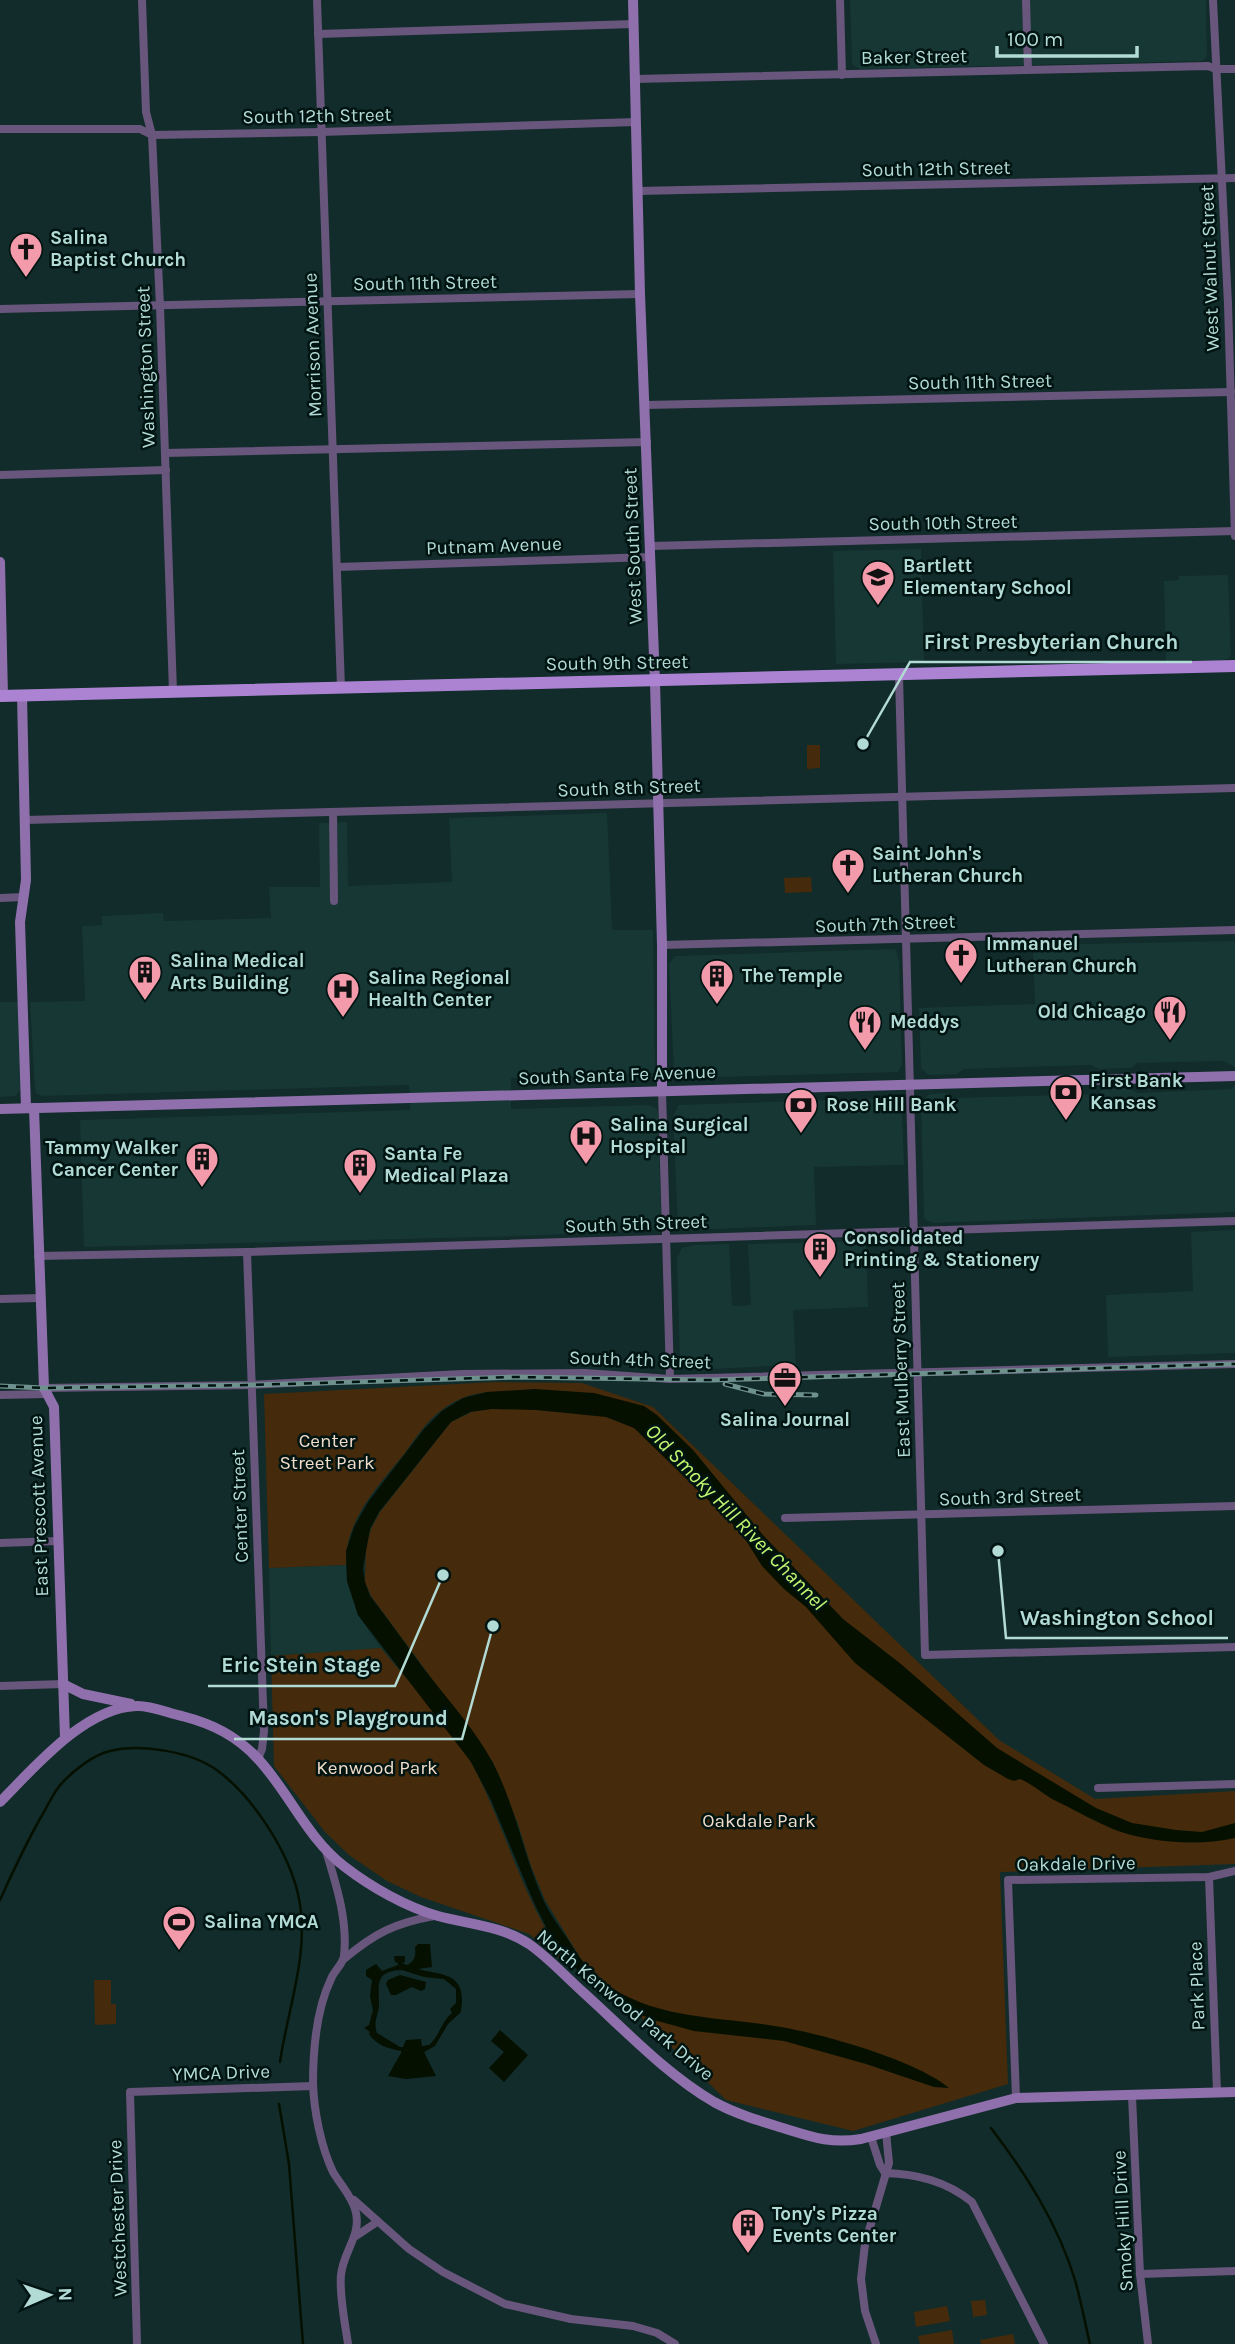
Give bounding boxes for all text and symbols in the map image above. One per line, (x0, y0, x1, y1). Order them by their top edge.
scale bar (997, 14, 1137, 58)
text: 100 m (1007, 27, 1064, 51)
street label: Baker Street (861, 45, 967, 69)
street label: South 12th Street (242, 104, 392, 128)
street label: South 12th Street (861, 157, 1011, 181)
street label: West Walnut Street (1196, 184, 1224, 352)
place label: Salina Baptist Church (50, 227, 186, 271)
church icon: Salina Baptist Church (7, 230, 45, 279)
street label: South 11th Street (353, 271, 497, 295)
street label: Morrison Avenue (299, 272, 327, 418)
street label: Washington Street (132, 286, 160, 448)
street label: South 11th Street (908, 370, 1052, 394)
street label: West South Street (619, 467, 647, 625)
street label: South 10th Street (868, 511, 1018, 535)
street label: Putnam Avenue (426, 533, 562, 559)
place label: Bartlett Elementary School (903, 555, 1072, 599)
school or university icon: Bartlett Elementary School (859, 558, 897, 607)
callout: First Presbyterian Church (910, 620, 1192, 662)
text: First Presbyterian Church (924, 630, 1178, 654)
street label: South 9th Street (545, 651, 689, 675)
street label: South 8th Street (557, 775, 701, 801)
place label: Saint John's Lutheran Church (872, 843, 1023, 887)
church icon: Saint John's Lutheran Church (829, 846, 867, 895)
street label: South 7th Street (814, 911, 956, 937)
place label: Immanuel Lutheran Church (986, 933, 1137, 977)
church icon: Immanuel Lutheran Church (942, 936, 980, 985)
place label: Salina Medical Arts Building (170, 950, 305, 994)
building icon: Salina Medical Arts Building (126, 953, 164, 1002)
building icon: The Temple (698, 957, 736, 1006)
place label: The Temple (742, 965, 843, 987)
place label: Salina Regional Health Center (368, 967, 510, 1011)
hospital icon: Salina Regional Health Center (324, 970, 362, 1019)
restaurant icon: Old Chicago (1151, 993, 1189, 1042)
place label: Old Chicago (1038, 1001, 1146, 1023)
restaurant icon: Meddys (846, 1003, 884, 1052)
place label: Meddys (890, 1011, 960, 1033)
street label: South Santa Fe Avenue (518, 1061, 716, 1089)
place label: First Bank Kansas (1090, 1070, 1183, 1114)
bank icon: First Bank Kansas (1047, 1073, 1085, 1122)
bank icon: Rose Hill Bank (782, 1086, 820, 1135)
place label: Rose Hill Bank (826, 1094, 956, 1116)
place label: Salina Surgical Hospital (610, 1114, 749, 1158)
hospital icon: Salina Surgical Hospital (567, 1117, 605, 1166)
place label: Tammy Walker Cancer Center (45, 1137, 179, 1181)
building icon: Tammy Walker Cancer Center (183, 1140, 221, 1189)
place label: Santa Fe Medical Plaza (384, 1143, 509, 1187)
building icon: Santa Fe Medical Plaza (341, 1146, 379, 1195)
street label: South 5th Street (564, 1211, 708, 1237)
place label: Consolidated Printing & Stationery (844, 1227, 1040, 1271)
building icon: Consolidated Printing & Stationery (801, 1230, 839, 1279)
street label: East Mulberry Street (887, 1282, 915, 1458)
street label: South 4th Street (568, 1347, 712, 1373)
office icon: Salina Journal (766, 1359, 804, 1408)
place label: Salina Journal (720, 1409, 850, 1431)
street label: East Prescott Avenue (25, 1415, 53, 1597)
water label: Old Smoky Hill River Channel (641, 1419, 831, 1615)
park label: Center Street Park (279, 1430, 375, 1474)
street label: Center Street (227, 1449, 253, 1563)
street label: South 3rd Street (938, 1484, 1082, 1510)
callout: Washington School (1006, 1596, 1228, 1638)
text: Washington School (1020, 1606, 1214, 1630)
callout: Eric Stein Stage (208, 1644, 395, 1686)
text: Eric Stein Stage (221, 1653, 381, 1677)
callout: Mason's Playground (234, 1697, 462, 1739)
text: Mason's Playground (248, 1706, 448, 1730)
park label: Kenwood Park (316, 1757, 438, 1779)
park label: Oakdale Park (702, 1810, 816, 1832)
street label: Oakdale Drive (1016, 1852, 1136, 1876)
sports icon: Salina YMCA (160, 1903, 198, 1952)
place label: Salina YMCA (204, 1911, 319, 1933)
street label: North Kenwood Park Drive (532, 1925, 718, 2085)
street label: Park Place (1184, 1941, 1210, 2031)
street label: YMCA Drive (172, 2060, 270, 2086)
street label: Westchester Drive (104, 2139, 132, 2297)
street label: Smoky Hill Drive (1108, 2150, 1138, 2292)
place label: Tony's Pizza Events Center (772, 2203, 897, 2247)
building icon: Tony's Pizza Events Center (729, 2206, 767, 2255)
north arrow (14, 2260, 84, 2330)
text: N (54, 2287, 76, 2302)

